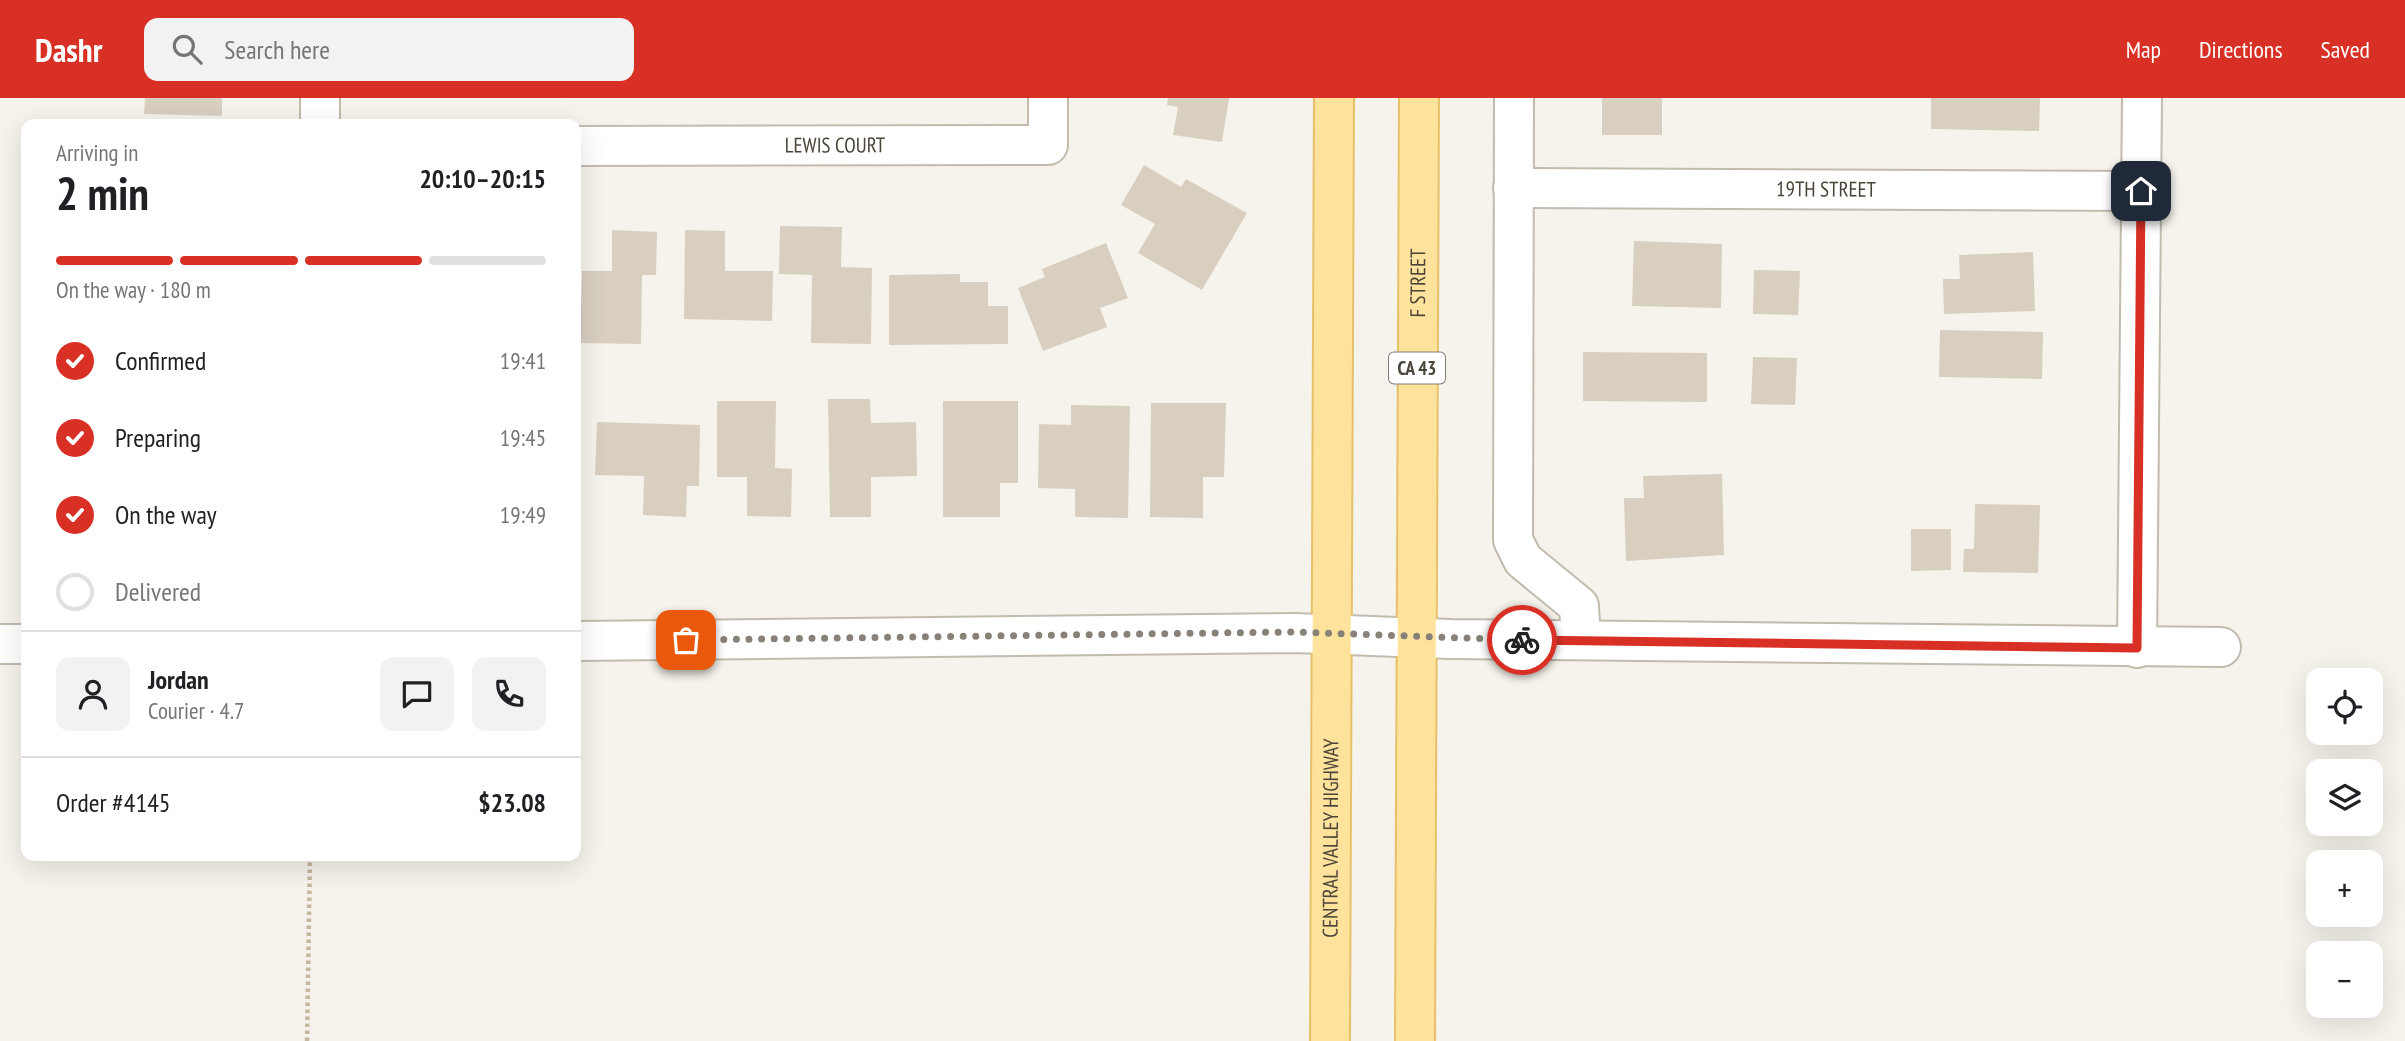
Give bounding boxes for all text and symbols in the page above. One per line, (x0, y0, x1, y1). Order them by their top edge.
search box (144, 18, 634, 81)
text: Dashr (35, 28, 102, 71)
icon: search (168, 30, 206, 68)
text: Search here (224, 33, 330, 66)
text: Map (2126, 34, 2161, 65)
text: Directions (2199, 34, 2283, 65)
text: Saved (2321, 34, 2370, 65)
street label: LEWIS COURT (785, 131, 886, 159)
text: Arriving in (56, 138, 138, 167)
pin (2111, 161, 2171, 221)
text: 20:10–20:15 (419, 162, 546, 195)
text: 2 min (56, 163, 149, 223)
icon: home (2122, 172, 2160, 210)
street label: 19TH STREET (1776, 175, 1877, 203)
street label: F STREET (1404, 248, 1431, 318)
text: On the way · 180 m (56, 275, 211, 304)
icon: check (56, 342, 94, 380)
text: Confirmed (115, 344, 206, 377)
text: 19:41 (500, 346, 546, 375)
road number: CA 43 (1389, 352, 1445, 384)
icon: check (56, 419, 94, 457)
text: Preparing (115, 421, 201, 454)
text: 19:45 (500, 423, 546, 452)
icon: check (56, 496, 94, 534)
text: On the way (115, 498, 217, 531)
text: 19:49 (500, 500, 546, 529)
text: Delivered (115, 575, 201, 608)
courier (1487, 605, 1557, 675)
pin (656, 610, 716, 670)
icon: bag (667, 621, 705, 659)
icon: bike (1503, 621, 1541, 659)
button: person (56, 657, 130, 731)
button: chat (380, 657, 454, 731)
button: phone (472, 657, 546, 731)
text: Jordan (148, 663, 209, 696)
map controls (2306, 668, 2383, 1018)
button: locate (2306, 668, 2383, 745)
text: Courier · 4.7 (148, 696, 244, 725)
street label: CENTRAL VALLEY HIGHWAY (1316, 738, 1344, 938)
button: layers (2306, 759, 2383, 836)
text: Order #4145 (56, 786, 171, 819)
text: $23.08 (478, 786, 546, 819)
button: + (2306, 850, 2383, 927)
button: − (2306, 941, 2383, 1018)

